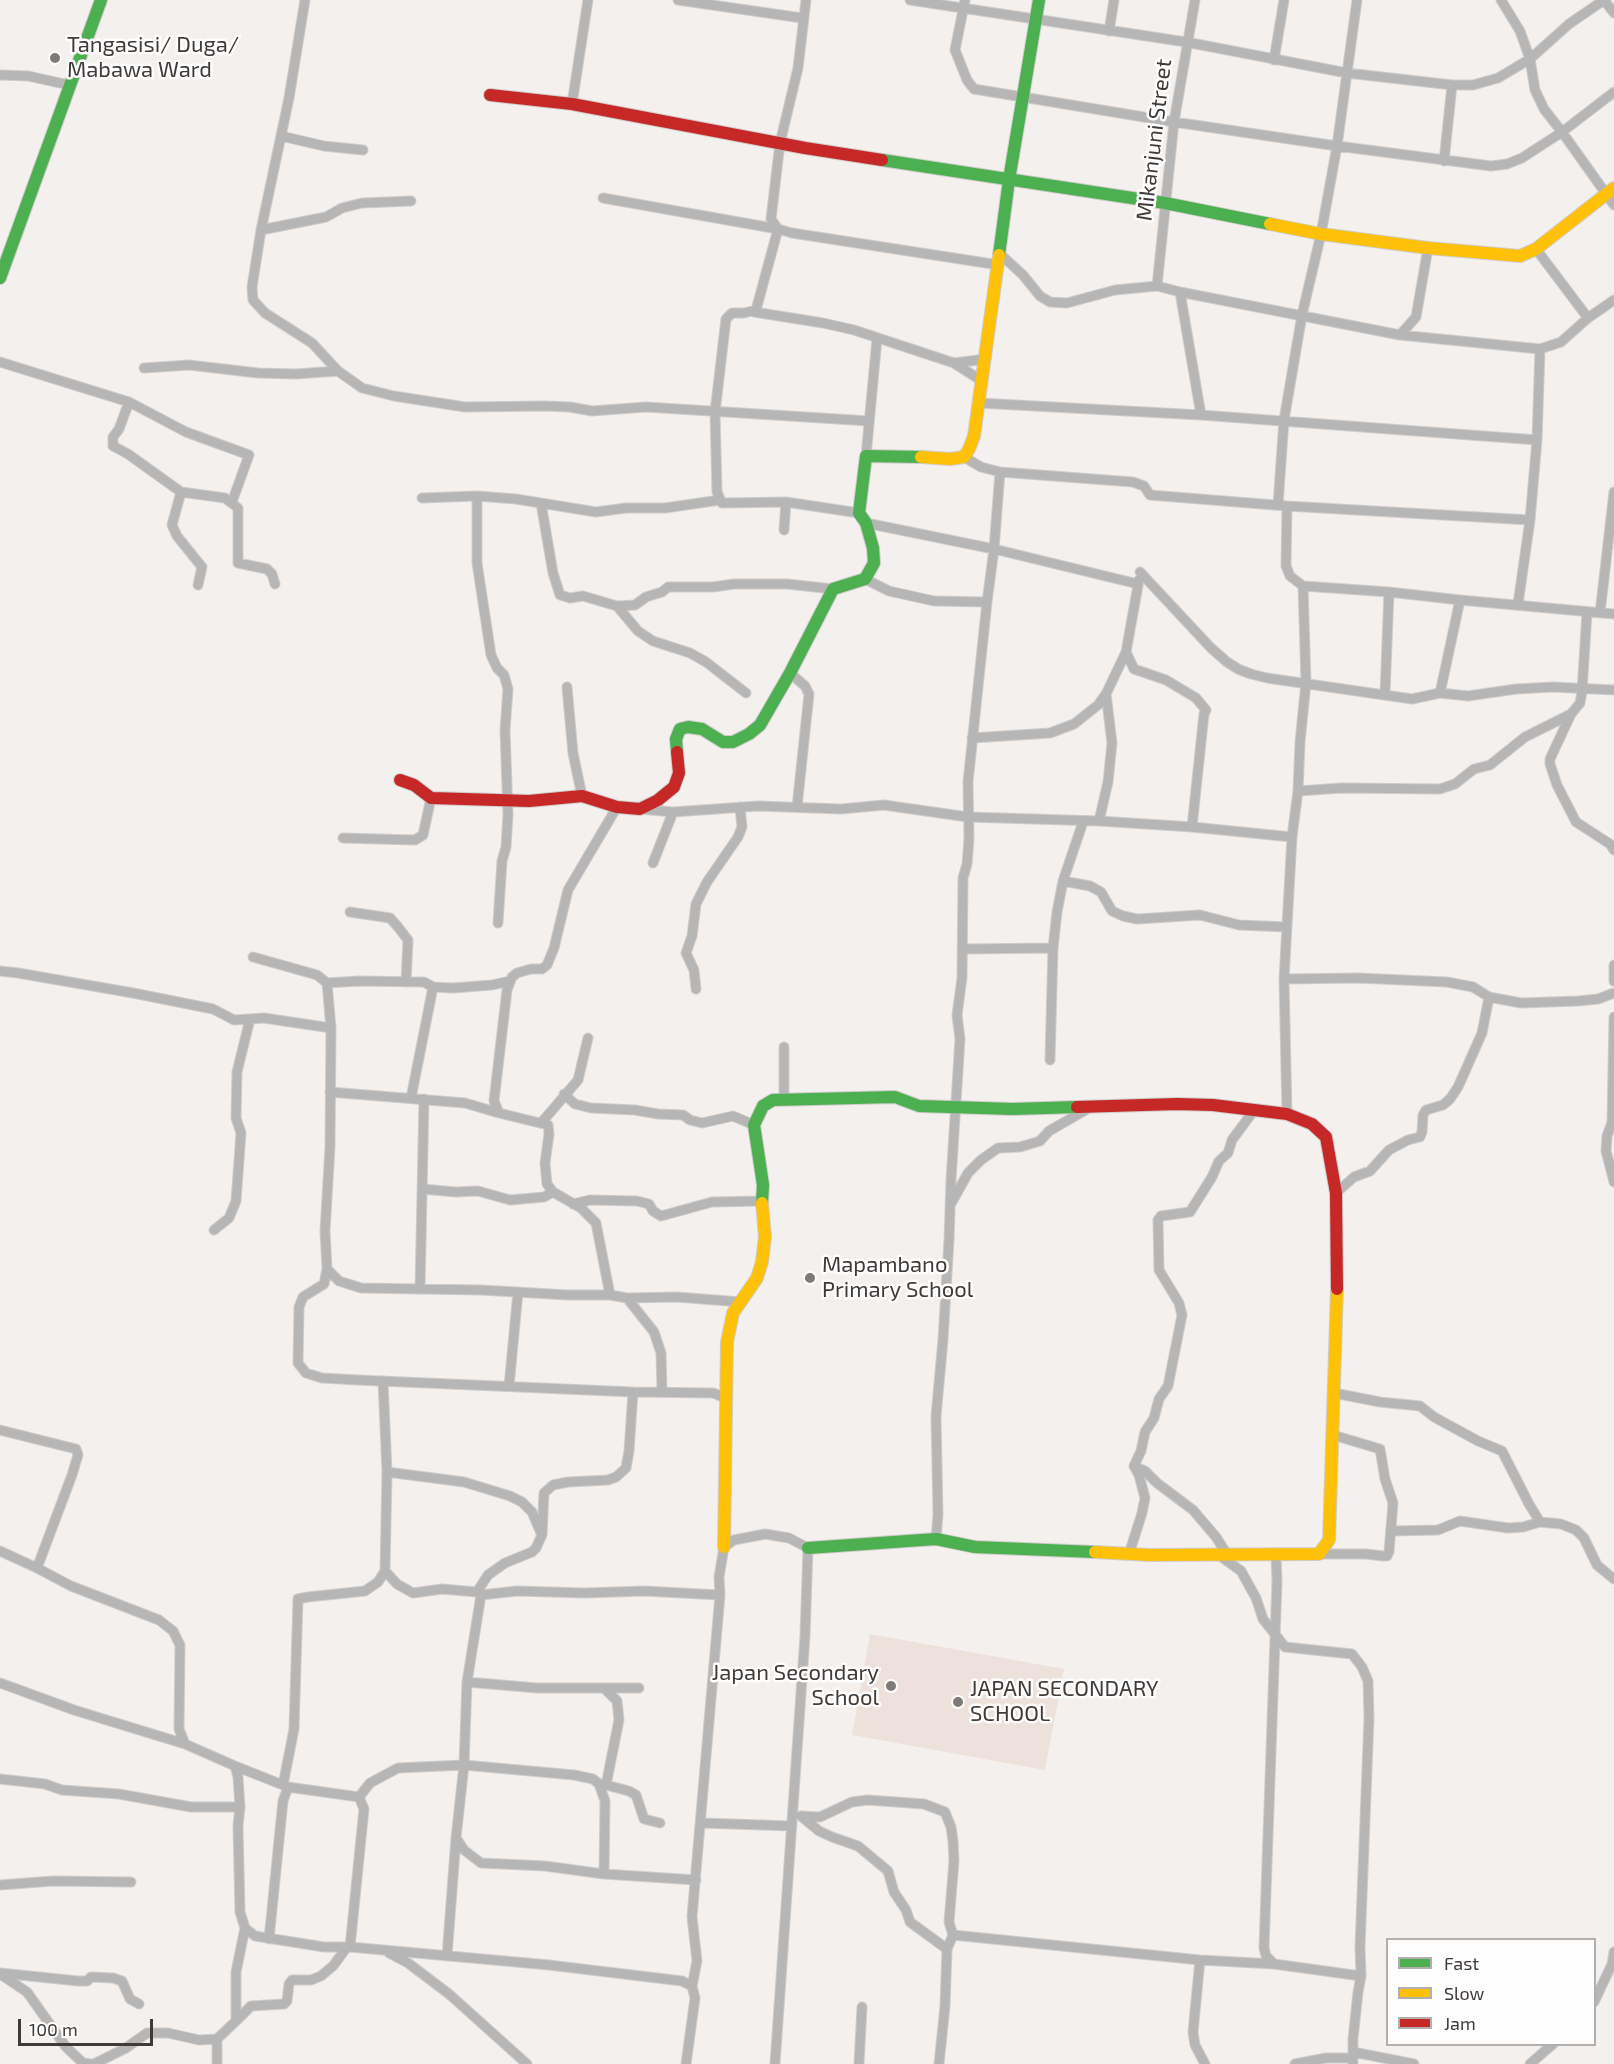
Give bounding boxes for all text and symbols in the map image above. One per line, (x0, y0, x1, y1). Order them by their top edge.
place label: Tangasisi/ Duga/ Mabawa Ward (67, 32, 239, 84)
marker: Tangasisi/ Duga/ Mabawa Ward (48, 51, 62, 65)
street label: Mikanjuni Street (1131, 57, 1177, 223)
place label: Mapambano Primary School (822, 1252, 973, 1304)
marker: Mapambano Primary School (803, 1271, 817, 1285)
place label: Japan Secondary School (712, 1660, 879, 1712)
place label: JAPAN SECONDARY SCHOOL (970, 1676, 1159, 1728)
marker: Japan Secondary School (884, 1679, 898, 1693)
marker: JAPAN SECONDARY SCHOOL (951, 1695, 965, 1709)
legend (1386, 1938, 1596, 2046)
text: Fast (1444, 1952, 1479, 1974)
text: Slow (1444, 1982, 1484, 2004)
scale bar (21, 2007, 156, 2045)
text: Jam (1444, 2012, 1476, 2034)
text: 100 m (29, 2018, 78, 2040)

